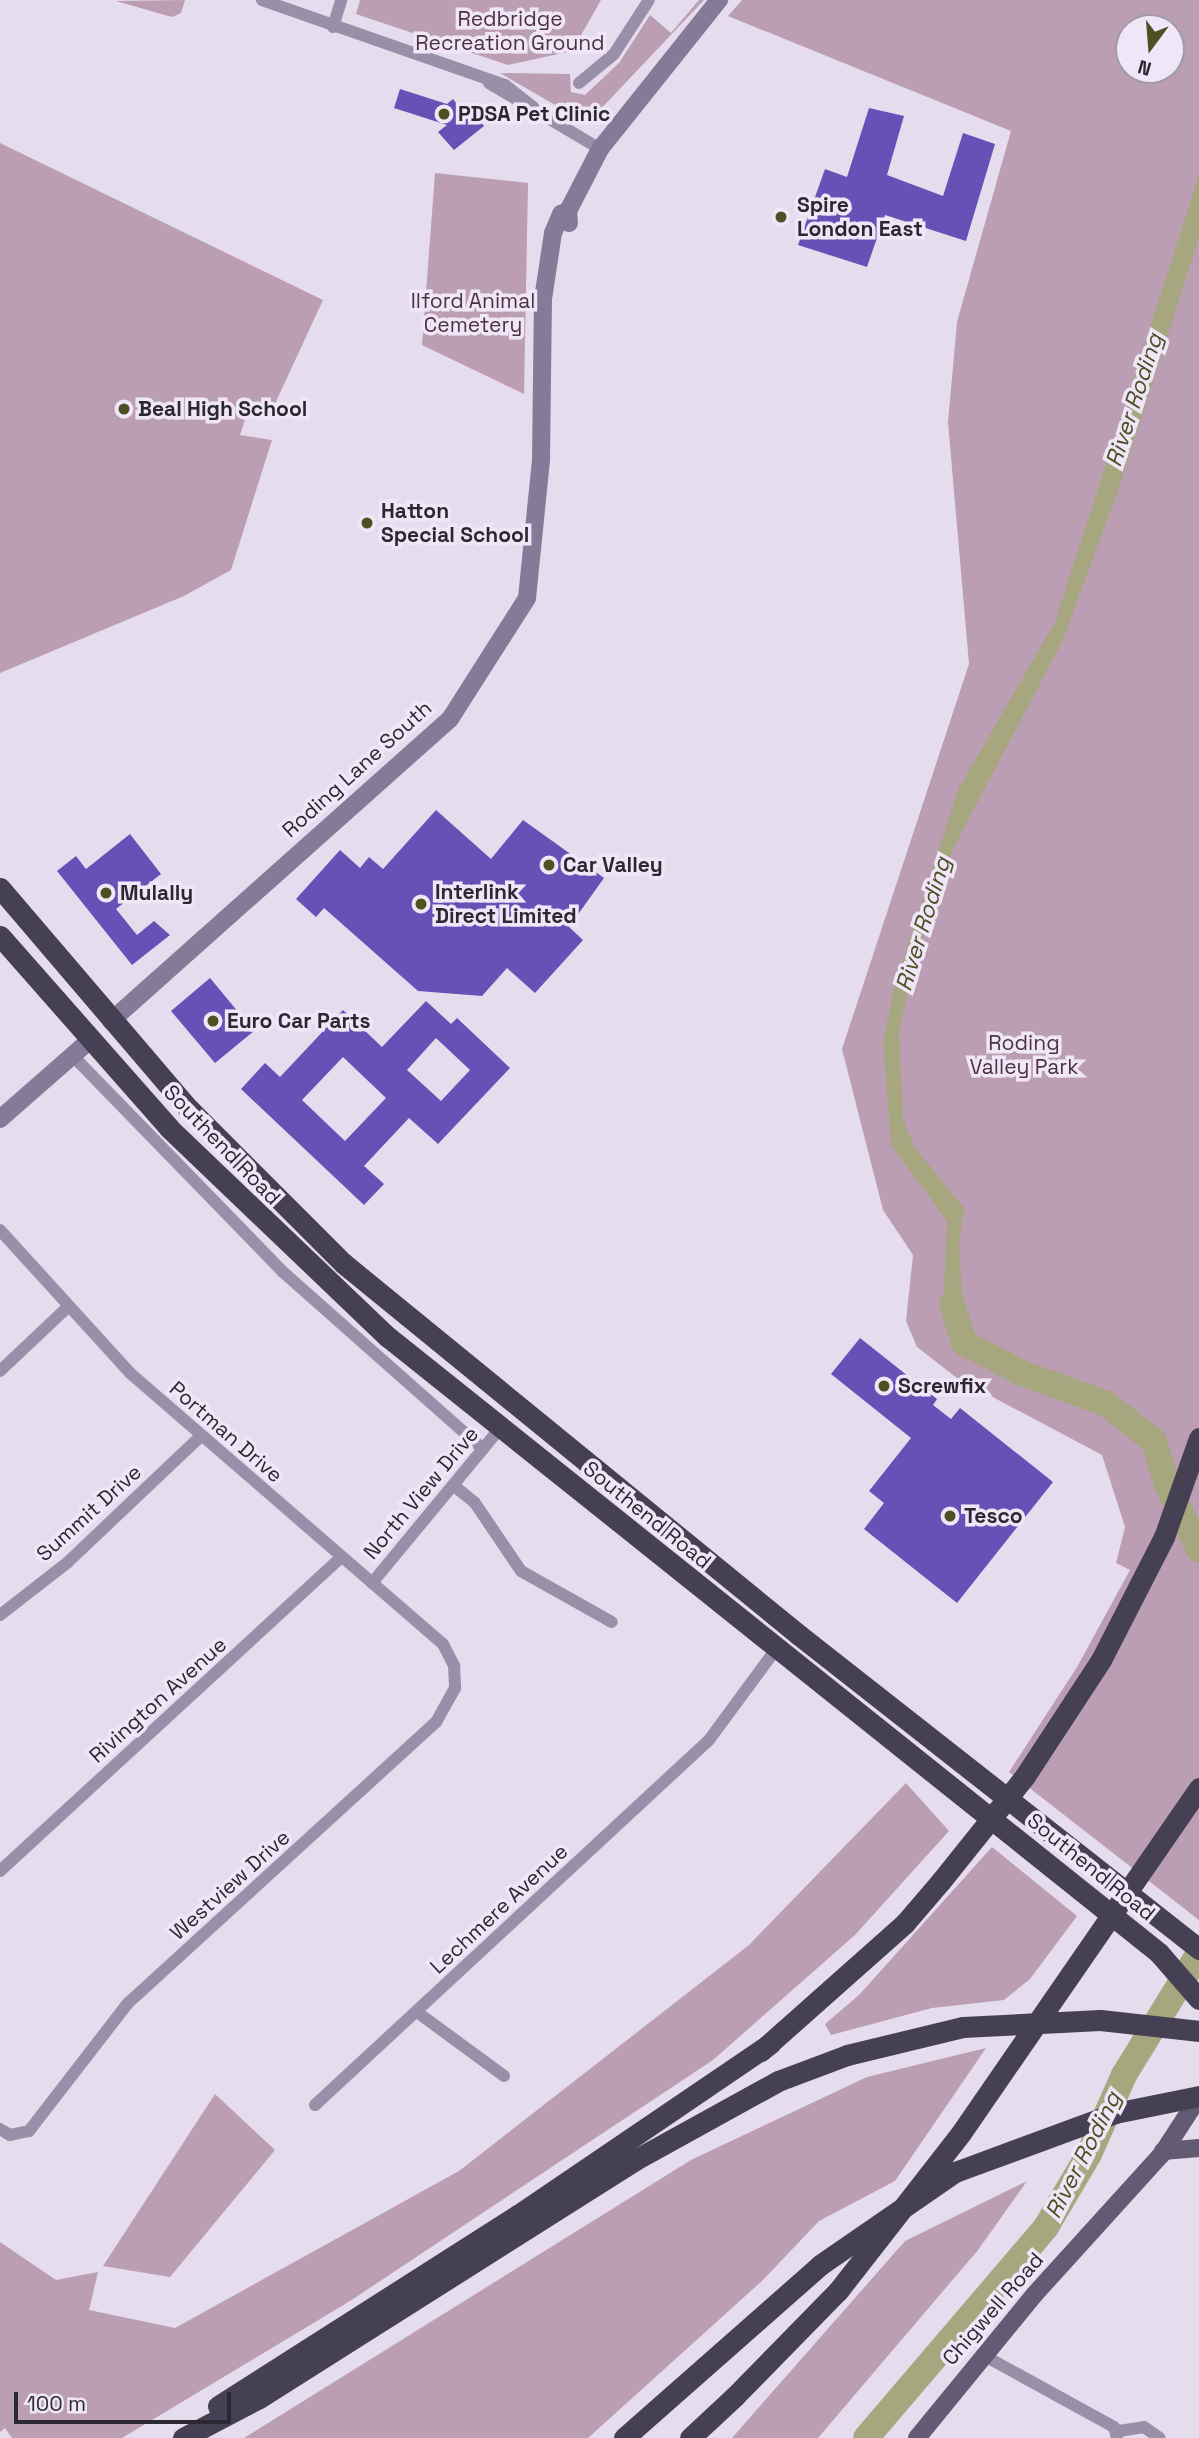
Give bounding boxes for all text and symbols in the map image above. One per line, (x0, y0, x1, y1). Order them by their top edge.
park label: Redbridge Recreation Ground (415, 6, 605, 56)
north arrow (1115, 14, 1185, 84)
text: N (1135, 54, 1154, 82)
place label: PDSA Pet Clinic (458, 101, 611, 127)
marker: PDSA Pet Clinic (436, 106, 452, 122)
place label: Spire London East (797, 192, 923, 242)
marker: Spire London East (771, 207, 791, 227)
park label: Ilford Animal Cemetery (410, 288, 536, 338)
water label: River Roding (1100, 330, 1168, 470)
place label: Beal High School (138, 396, 307, 422)
marker: Beal High School (116, 401, 132, 417)
place label: Hatton Special School (381, 498, 529, 548)
marker: Hatton Special School (359, 515, 375, 531)
street label: Roding Lane South (277, 695, 437, 843)
place label: Car Valley (563, 852, 663, 878)
water label: River Roding (890, 854, 956, 994)
marker: Car Valley (541, 857, 557, 873)
place label: Interlink Direct Limited (435, 879, 577, 929)
place label: Mulally (120, 880, 193, 906)
marker: Mulally (98, 885, 114, 901)
marker: Interlink Direct Limited (413, 896, 429, 912)
place label: Euro Car Parts (227, 1008, 371, 1034)
marker: Euro Car Parts (205, 1013, 221, 1029)
park label: Roding Valley Park (970, 1030, 1078, 1080)
street label: Southend Road (158, 1080, 286, 1210)
place label: Screwfix (898, 1373, 986, 1399)
street label: Portman Drive (164, 1376, 288, 1488)
marker: Screwfix (876, 1378, 892, 1394)
street label: North View Drive (358, 1421, 484, 1565)
street label: Southend Road (578, 1456, 716, 1574)
street label: Summit Drive (31, 1459, 147, 1567)
place label: Tesco (964, 1503, 1023, 1529)
marker: Tesco (942, 1508, 958, 1524)
street label: Rivington Avenue (84, 1632, 232, 1768)
street label: Southend Road (1022, 1808, 1160, 1926)
street label: Westview Drive (165, 1825, 295, 1945)
street label: Lechmere Avenue (425, 1839, 573, 1979)
water label: River Roding (1039, 2087, 1127, 2223)
street label: Chigwell Road (937, 2247, 1049, 2371)
scale bar (18, 2378, 234, 2422)
text: 100 m (27, 2390, 86, 2417)

